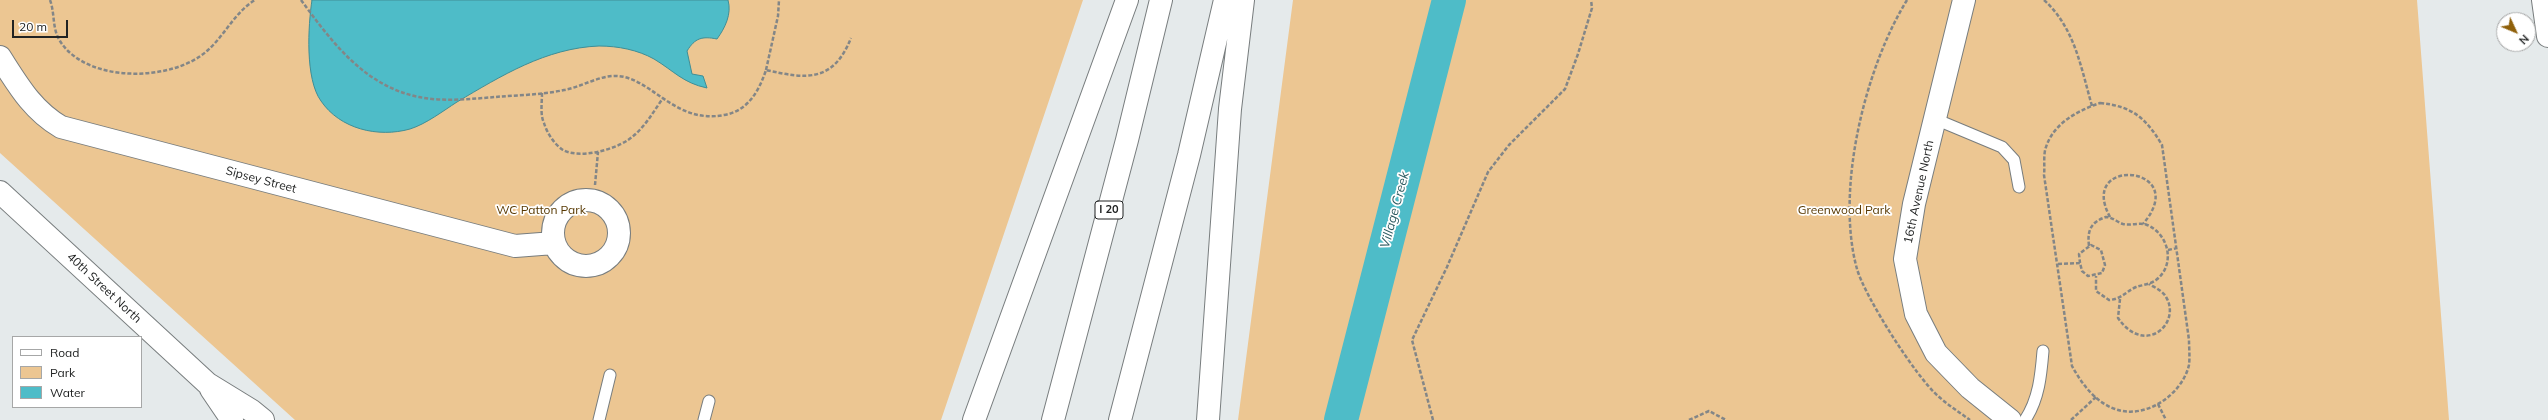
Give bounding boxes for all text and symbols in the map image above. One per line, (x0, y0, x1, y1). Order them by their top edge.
scale bar (14, 12, 70, 38)
north arrow (2496, 12, 2536, 52)
text: 20 m (19, 19, 47, 34)
text: N (2516, 32, 2532, 47)
street label: 16th Avenue North (1901, 139, 1937, 245)
street label: Sipsey Street (224, 164, 298, 196)
water label: Village Creek (1377, 170, 1413, 250)
road number: I 20 (1095, 201, 1123, 219)
park label: WC Patton Park (496, 203, 586, 217)
park label: Greenwood Park (1798, 203, 1890, 217)
street label: 40th Street North (64, 250, 144, 326)
legend (12, 336, 142, 408)
text: Road (50, 345, 79, 360)
text: Park (50, 365, 75, 380)
text: Water (50, 385, 85, 400)

